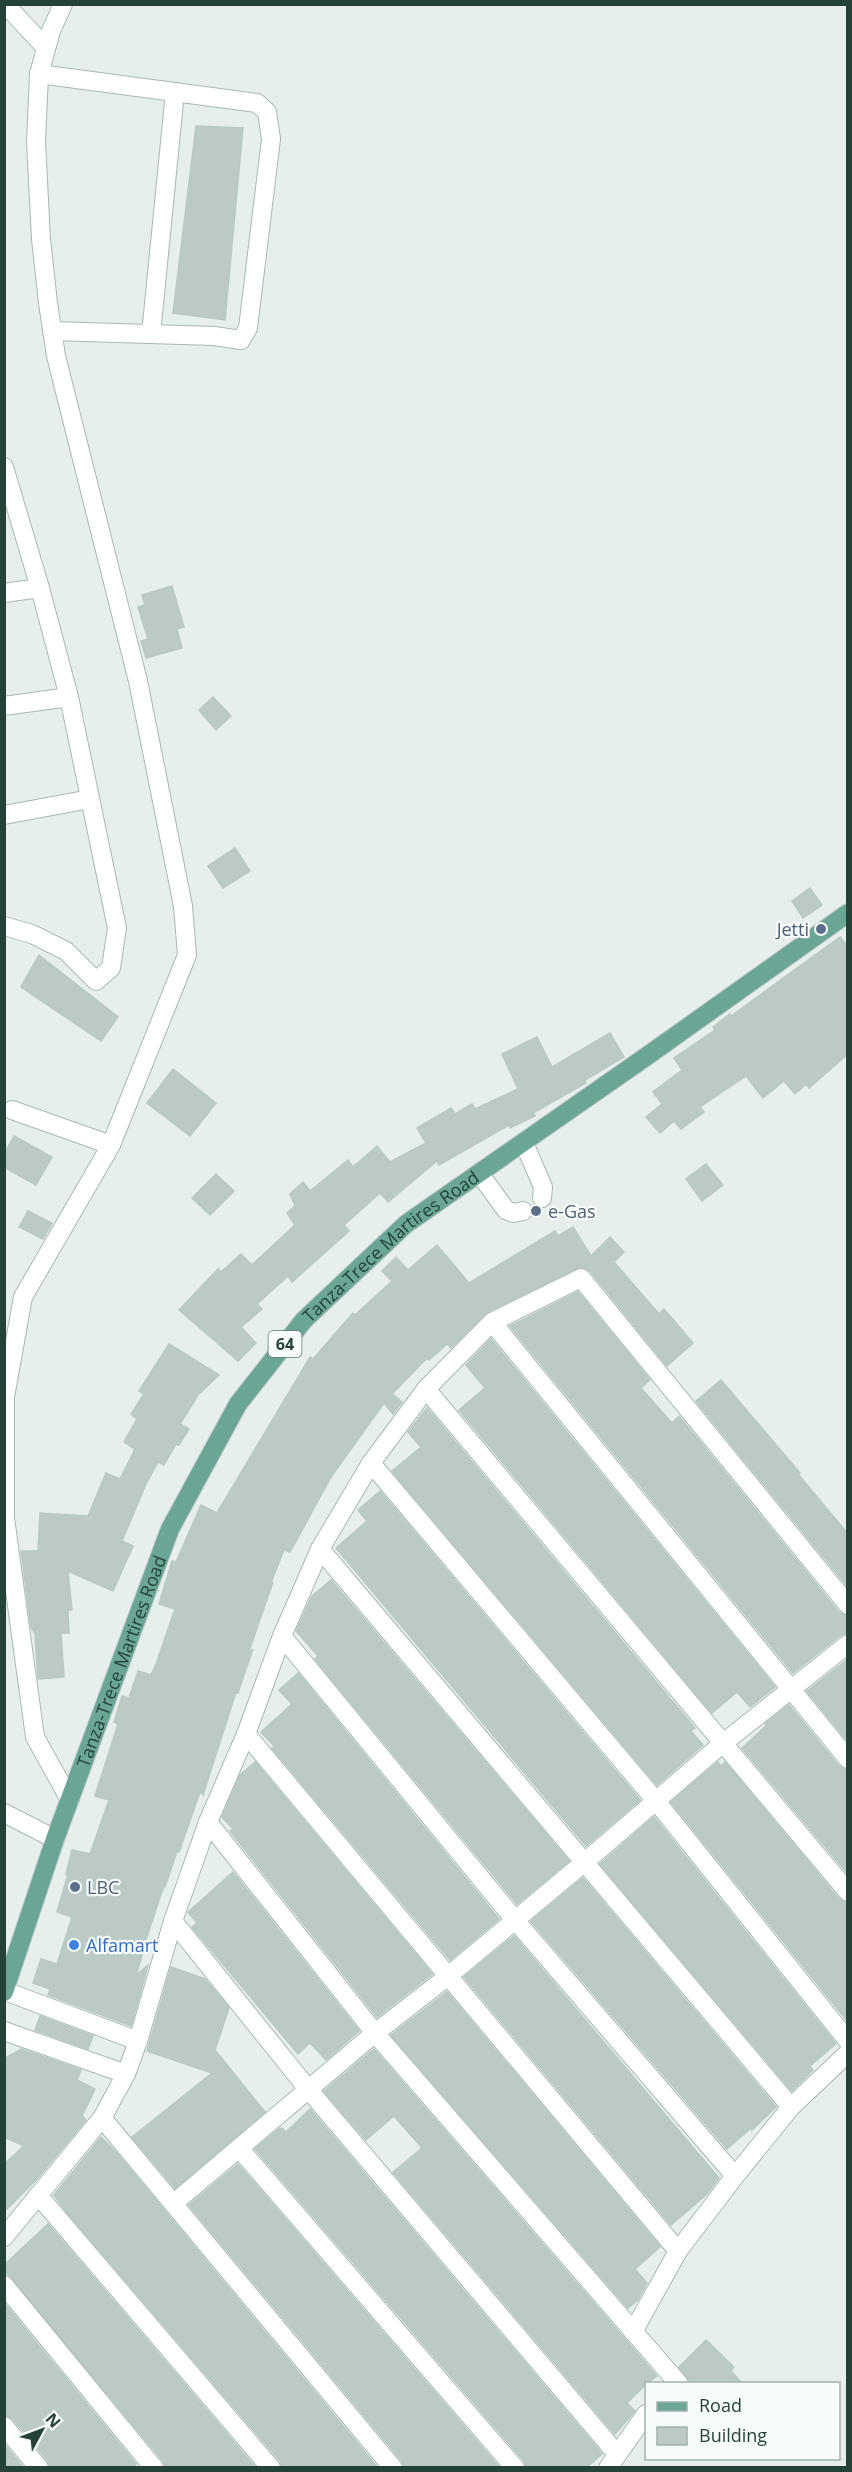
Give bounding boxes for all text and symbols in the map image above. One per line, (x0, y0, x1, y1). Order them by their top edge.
place label: Jetti (775, 917, 809, 941)
marker: Jetti (814, 922, 828, 936)
street label: Tanza-Trece Martires Road (297, 1165, 483, 1328)
place label: e-Gas (548, 1199, 596, 1223)
marker: e-Gas (529, 1204, 543, 1218)
road number: 64 (268, 1331, 302, 1357)
street label: Tanza-Trece Martires Road (71, 1552, 171, 1770)
place label: LBC (87, 1875, 119, 1899)
marker: LBC (68, 1880, 82, 1894)
place label: Alfamart (86, 1933, 158, 1957)
marker: Alfamart (67, 1938, 81, 1952)
legend (645, 2382, 840, 2460)
text: Road (699, 2393, 742, 2417)
north arrow (12, 2400, 72, 2460)
text: N (41, 2408, 66, 2432)
text: Building (699, 2423, 767, 2447)

